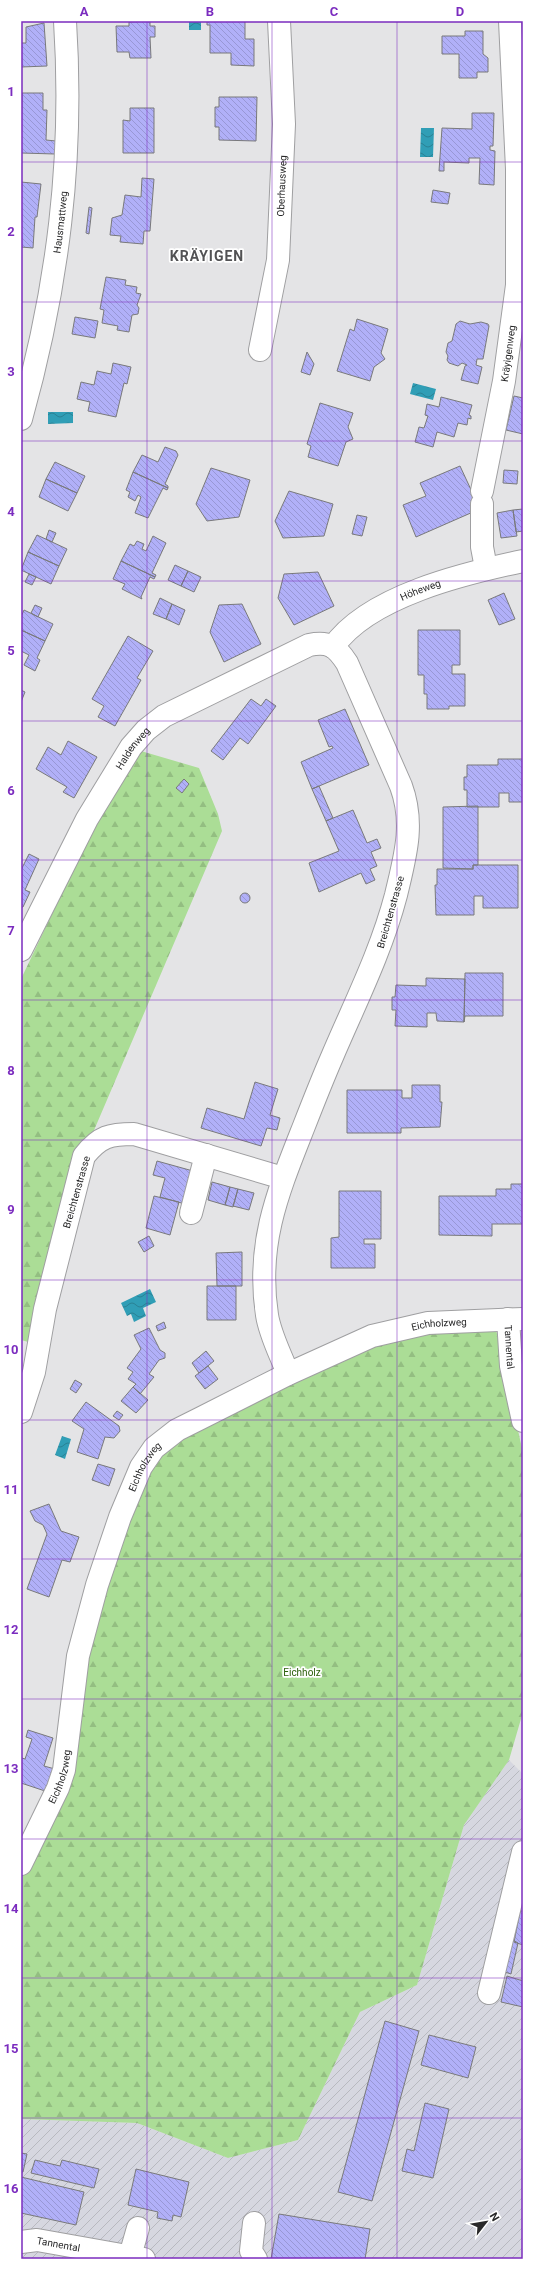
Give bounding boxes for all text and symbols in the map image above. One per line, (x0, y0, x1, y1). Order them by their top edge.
text: A (80, 4, 89, 19)
text: B (206, 4, 214, 19)
text: C (330, 4, 339, 19)
text: D (456, 4, 464, 19)
text: 1 (7, 84, 15, 99)
street label: Oberhausweg (275, 155, 289, 217)
street label: Hausmattweg (51, 191, 69, 254)
text: 2 (7, 224, 15, 239)
district label: KRÄYIGEN (170, 248, 244, 264)
street label: Kräyigenweg (499, 325, 518, 382)
text: 3 (7, 364, 15, 379)
text: 4 (7, 504, 15, 519)
street label: Höheweg (399, 578, 442, 603)
text: 5 (7, 643, 15, 658)
street label: Haldenweg (114, 725, 152, 772)
text: 6 (7, 783, 15, 798)
street label: Breichtenstrasse (375, 875, 406, 950)
text: 7 (7, 923, 15, 938)
text: 8 (7, 1063, 15, 1078)
street label: Breichtenstrasse (61, 1155, 92, 1230)
text: 9 (7, 1202, 15, 1217)
street label: Eichholzweg (410, 1316, 467, 1333)
street label: Tannental (502, 1325, 516, 1370)
text: 10 (4, 1342, 18, 1357)
street label: Eichholzweg (126, 1440, 163, 1493)
text: 11 (4, 1482, 18, 1497)
text: 12 (4, 1622, 18, 1637)
park label: Eichholz (283, 1667, 321, 1678)
street label: Eichholzweg (46, 1749, 72, 1805)
text: 13 (4, 1761, 18, 1776)
text: 14 (4, 1901, 19, 1916)
text: 15 (4, 2041, 18, 2056)
text: 16 (4, 2181, 19, 2196)
north arrow (466, 2202, 506, 2242)
text: N (487, 2210, 502, 2224)
street label: Tannental (36, 2235, 81, 2254)

